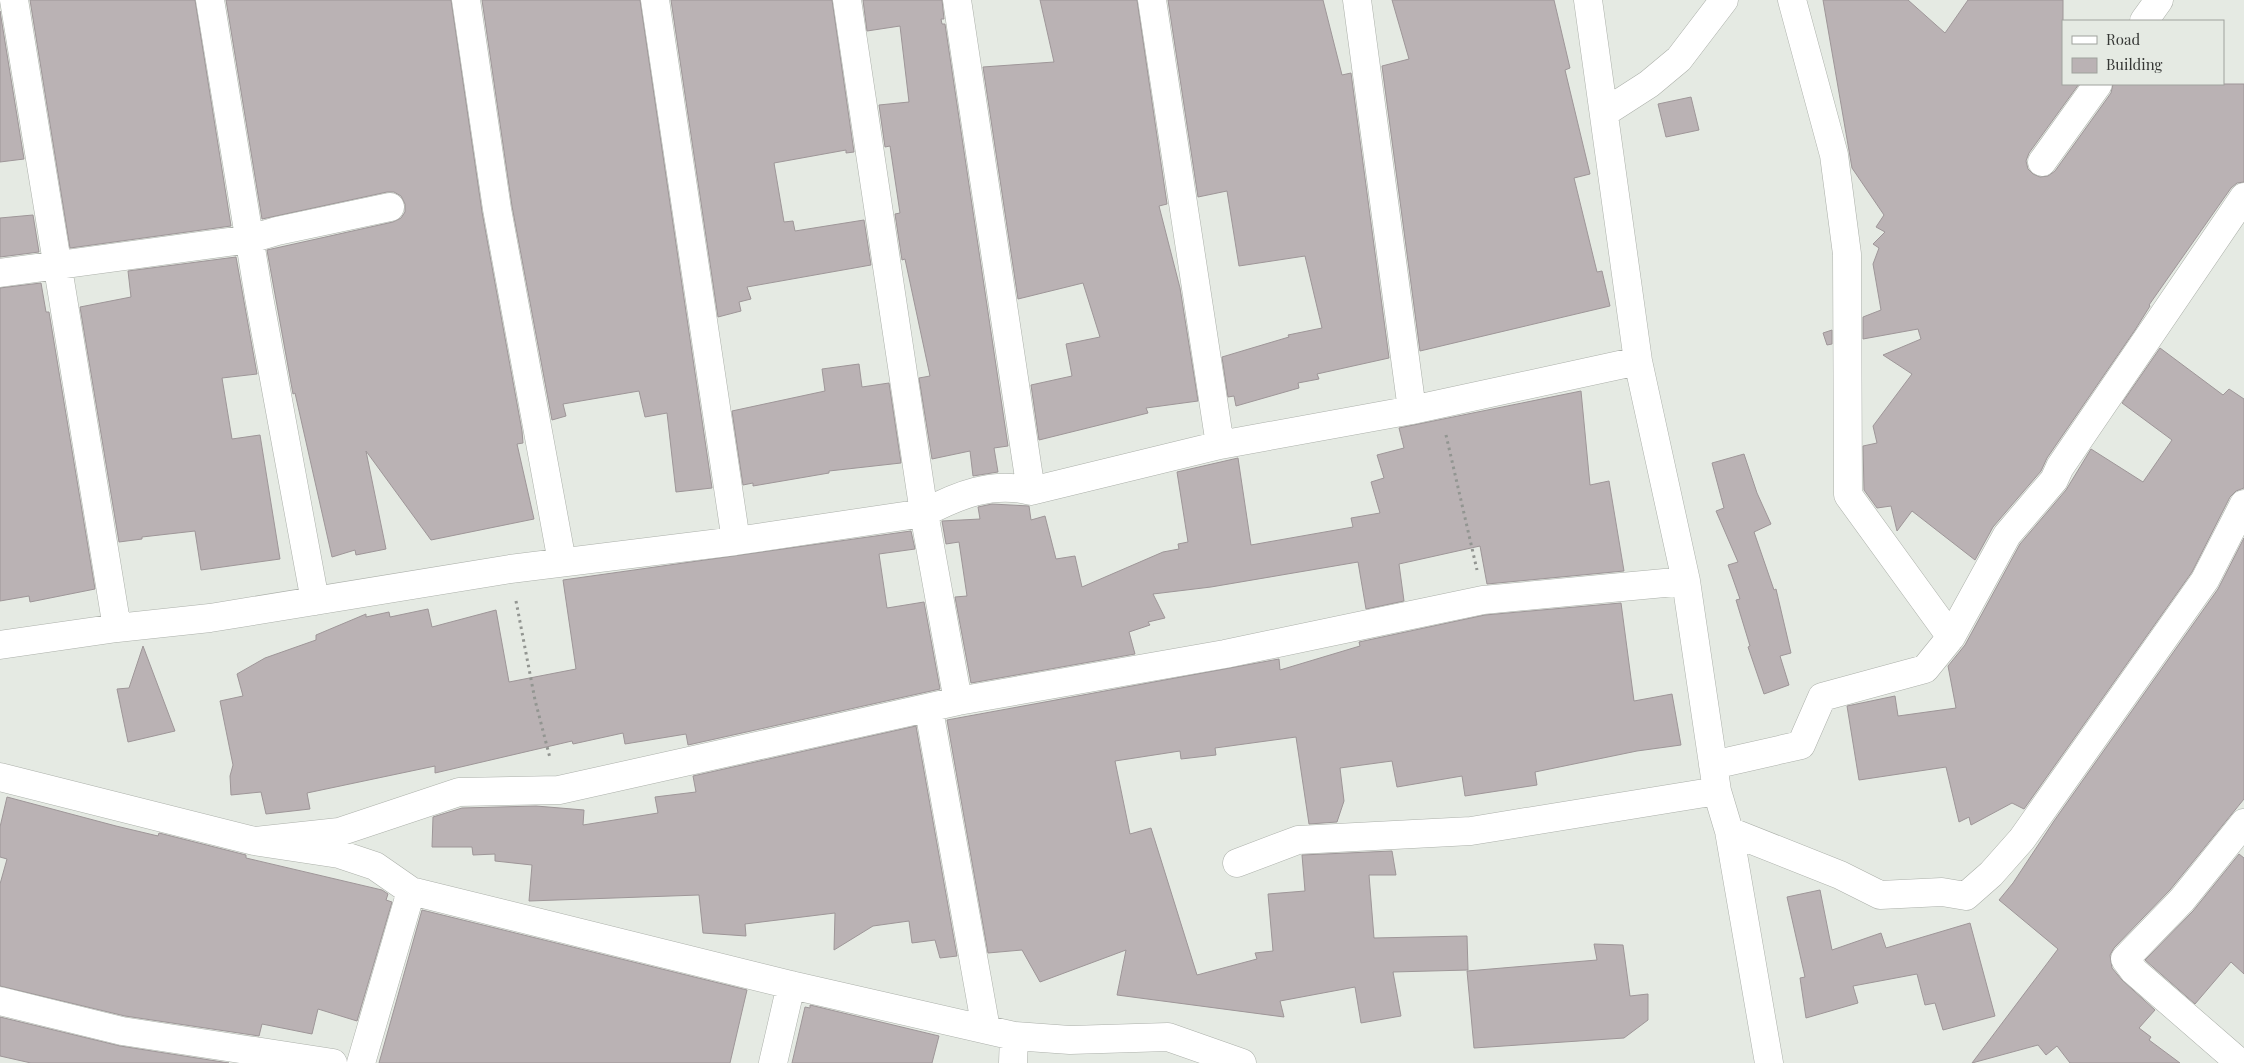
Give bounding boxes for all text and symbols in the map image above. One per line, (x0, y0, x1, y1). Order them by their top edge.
legend (2062, 20, 2224, 85)
text: Road (2106, 29, 2140, 49)
text: Building (2106, 54, 2163, 74)

